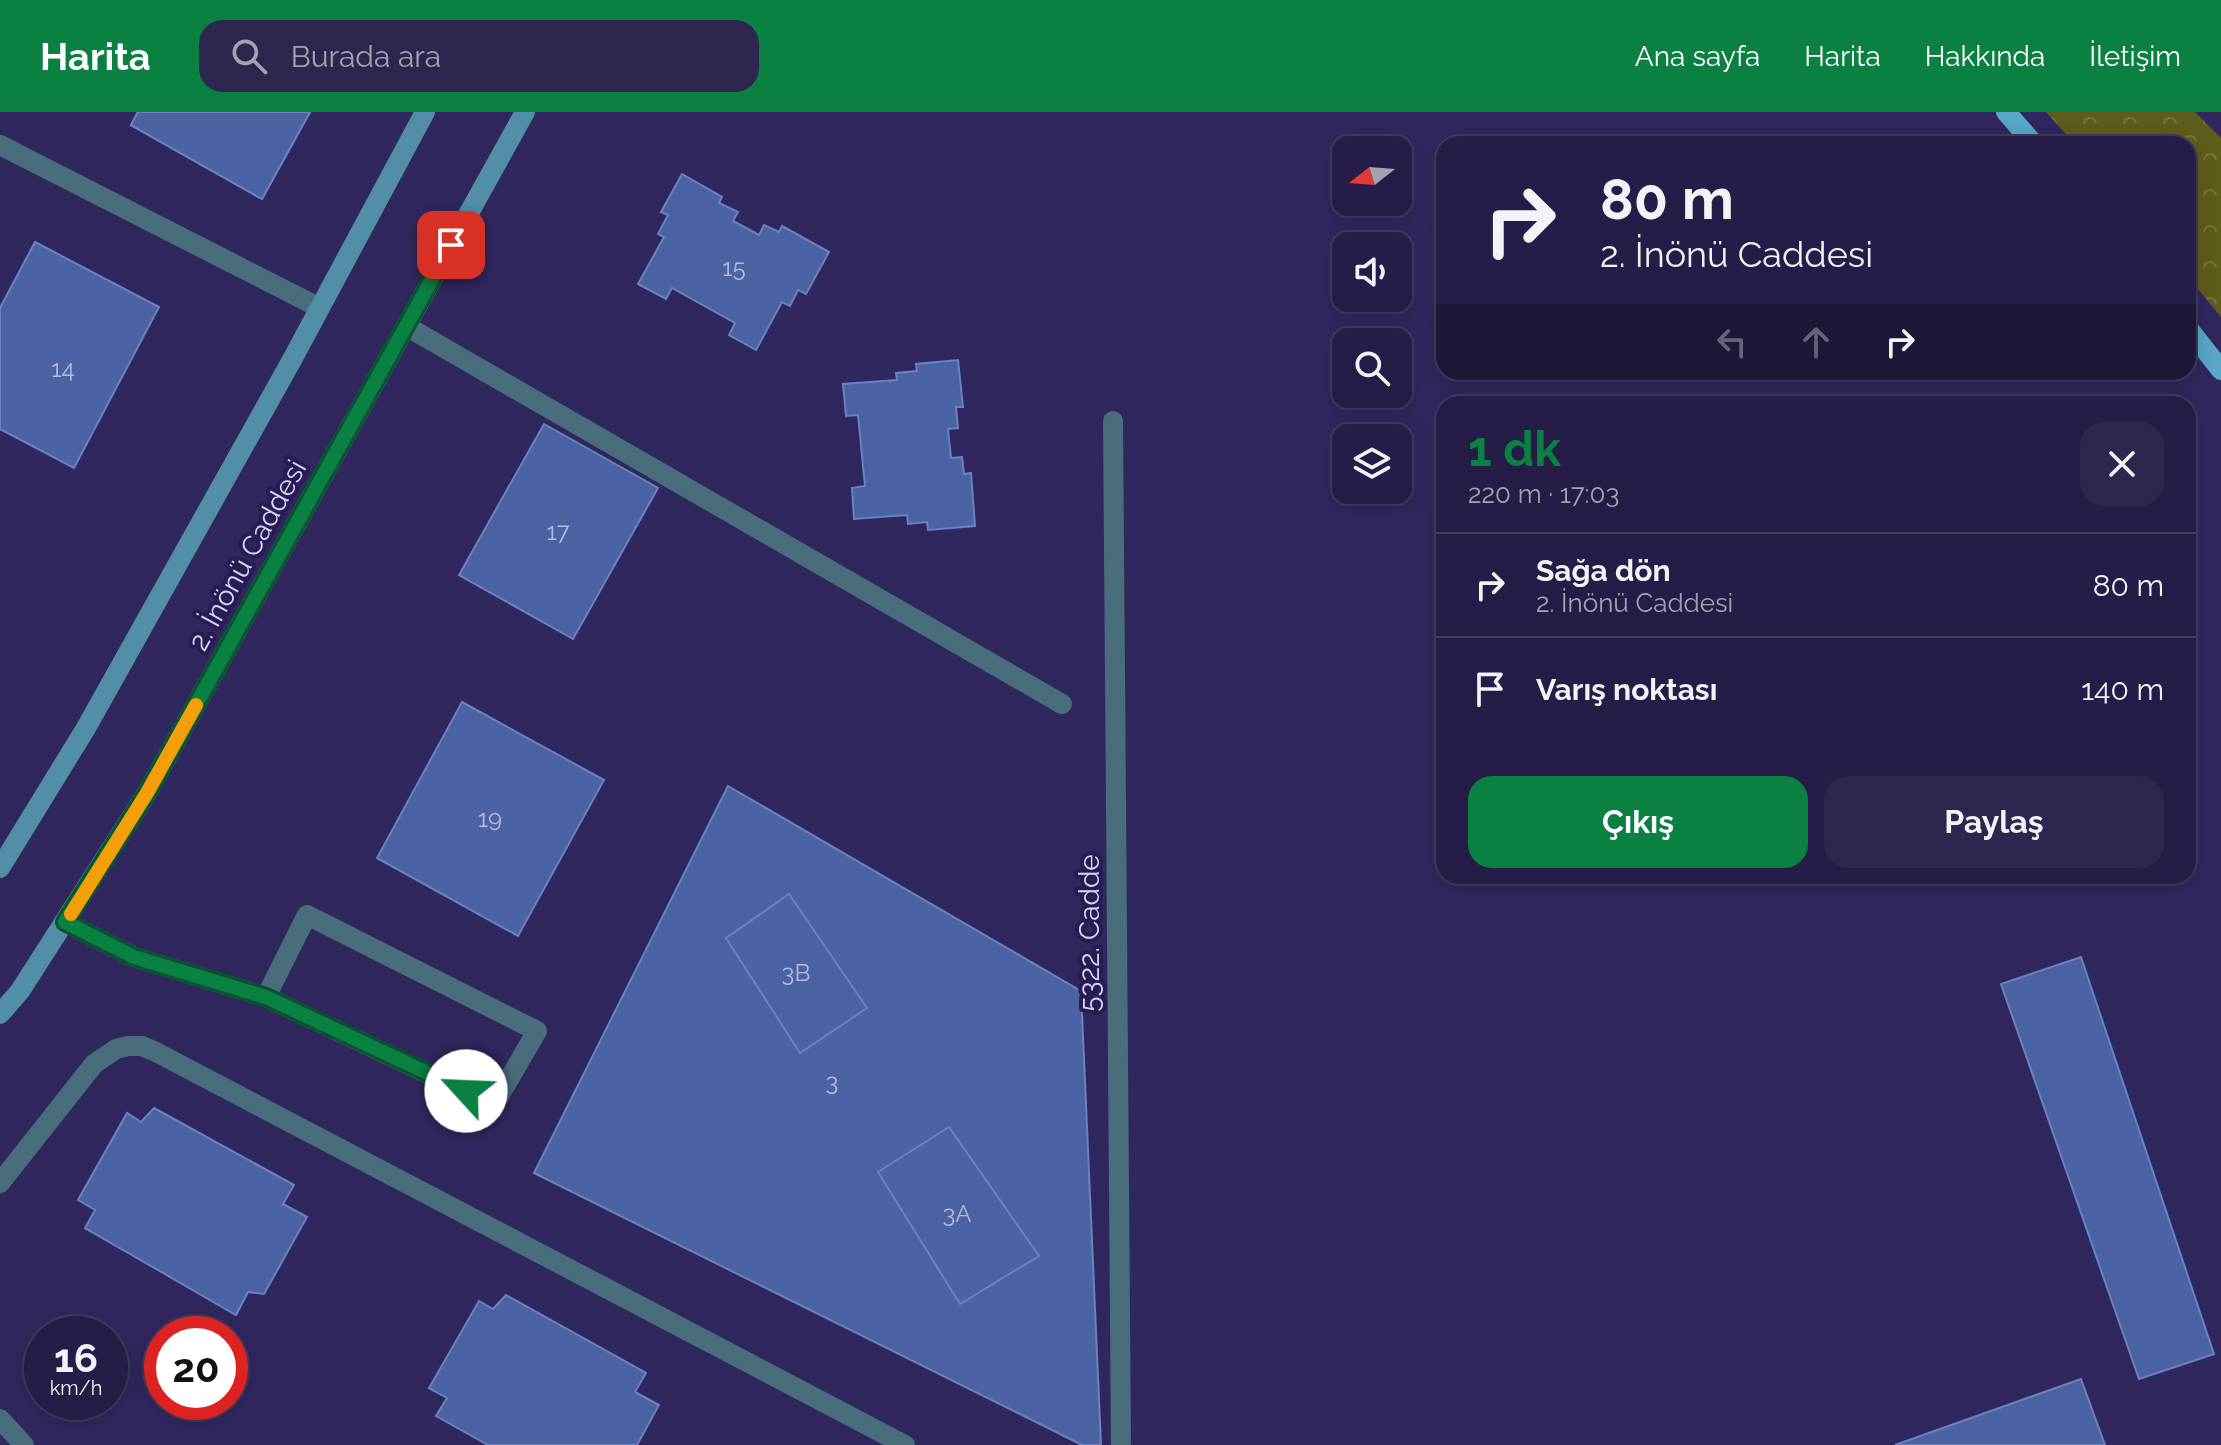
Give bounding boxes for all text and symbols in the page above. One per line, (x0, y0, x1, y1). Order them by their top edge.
search box (199, 20, 759, 92)
text: Harita (40, 34, 151, 79)
icon: search (227, 34, 271, 78)
text: Burada ara (291, 39, 441, 74)
text: Ana sayfa (1635, 40, 1760, 73)
text: Harita (1804, 40, 1881, 73)
text: Hakkında (1925, 40, 2045, 73)
text: İletişim (2089, 40, 2181, 73)
north arrow (1332, 136, 1412, 216)
map controls (1332, 136, 1412, 504)
text: 80 m (1600, 166, 1734, 232)
icon: right (1468, 168, 1572, 272)
pin (417, 211, 485, 279)
icon: arrive (429, 223, 473, 267)
button: sound (1332, 232, 1412, 312)
text: 2. İnönü Caddesi (1600, 233, 1873, 275)
house number: 15 (722, 253, 746, 282)
icon: left (1710, 320, 1754, 364)
icon: ahead (1794, 320, 1838, 364)
icon: right (1878, 320, 1922, 364)
button: search (1332, 328, 1412, 408)
house number: 14 (51, 354, 75, 383)
text: 1 dk (1468, 421, 1561, 477)
button: close (2080, 422, 2164, 506)
button: layers (1332, 424, 1412, 504)
street label: 2. İnönü Caddesi (182, 454, 313, 656)
text: 220 m · 17:03 (1468, 479, 1619, 509)
house number: 17 (547, 517, 570, 546)
text: Sağa dön (1536, 553, 1671, 588)
icon: right (1468, 563, 1512, 607)
text: 80 m (2093, 568, 2164, 603)
text: 2. İnönü Caddesi (1536, 588, 1733, 618)
icon: arrive (1468, 667, 1512, 711)
text: Varış noktası (1536, 672, 1717, 707)
text: 140 m (2081, 672, 2164, 707)
button: Çıkış (1468, 776, 1808, 868)
button: Paylaş (1824, 776, 2164, 868)
house number: 19 (478, 804, 502, 833)
street label: 5322. Cadde (1073, 854, 1106, 1012)
house number: 3B (782, 958, 810, 987)
position arrow (424, 1049, 508, 1133)
house number: 3 (826, 1067, 838, 1096)
house number: 3A (942, 1199, 972, 1228)
speed limit sign: 20 (144, 1316, 248, 1420)
text: 16 (54, 1334, 98, 1381)
text: km/h (50, 1376, 102, 1400)

